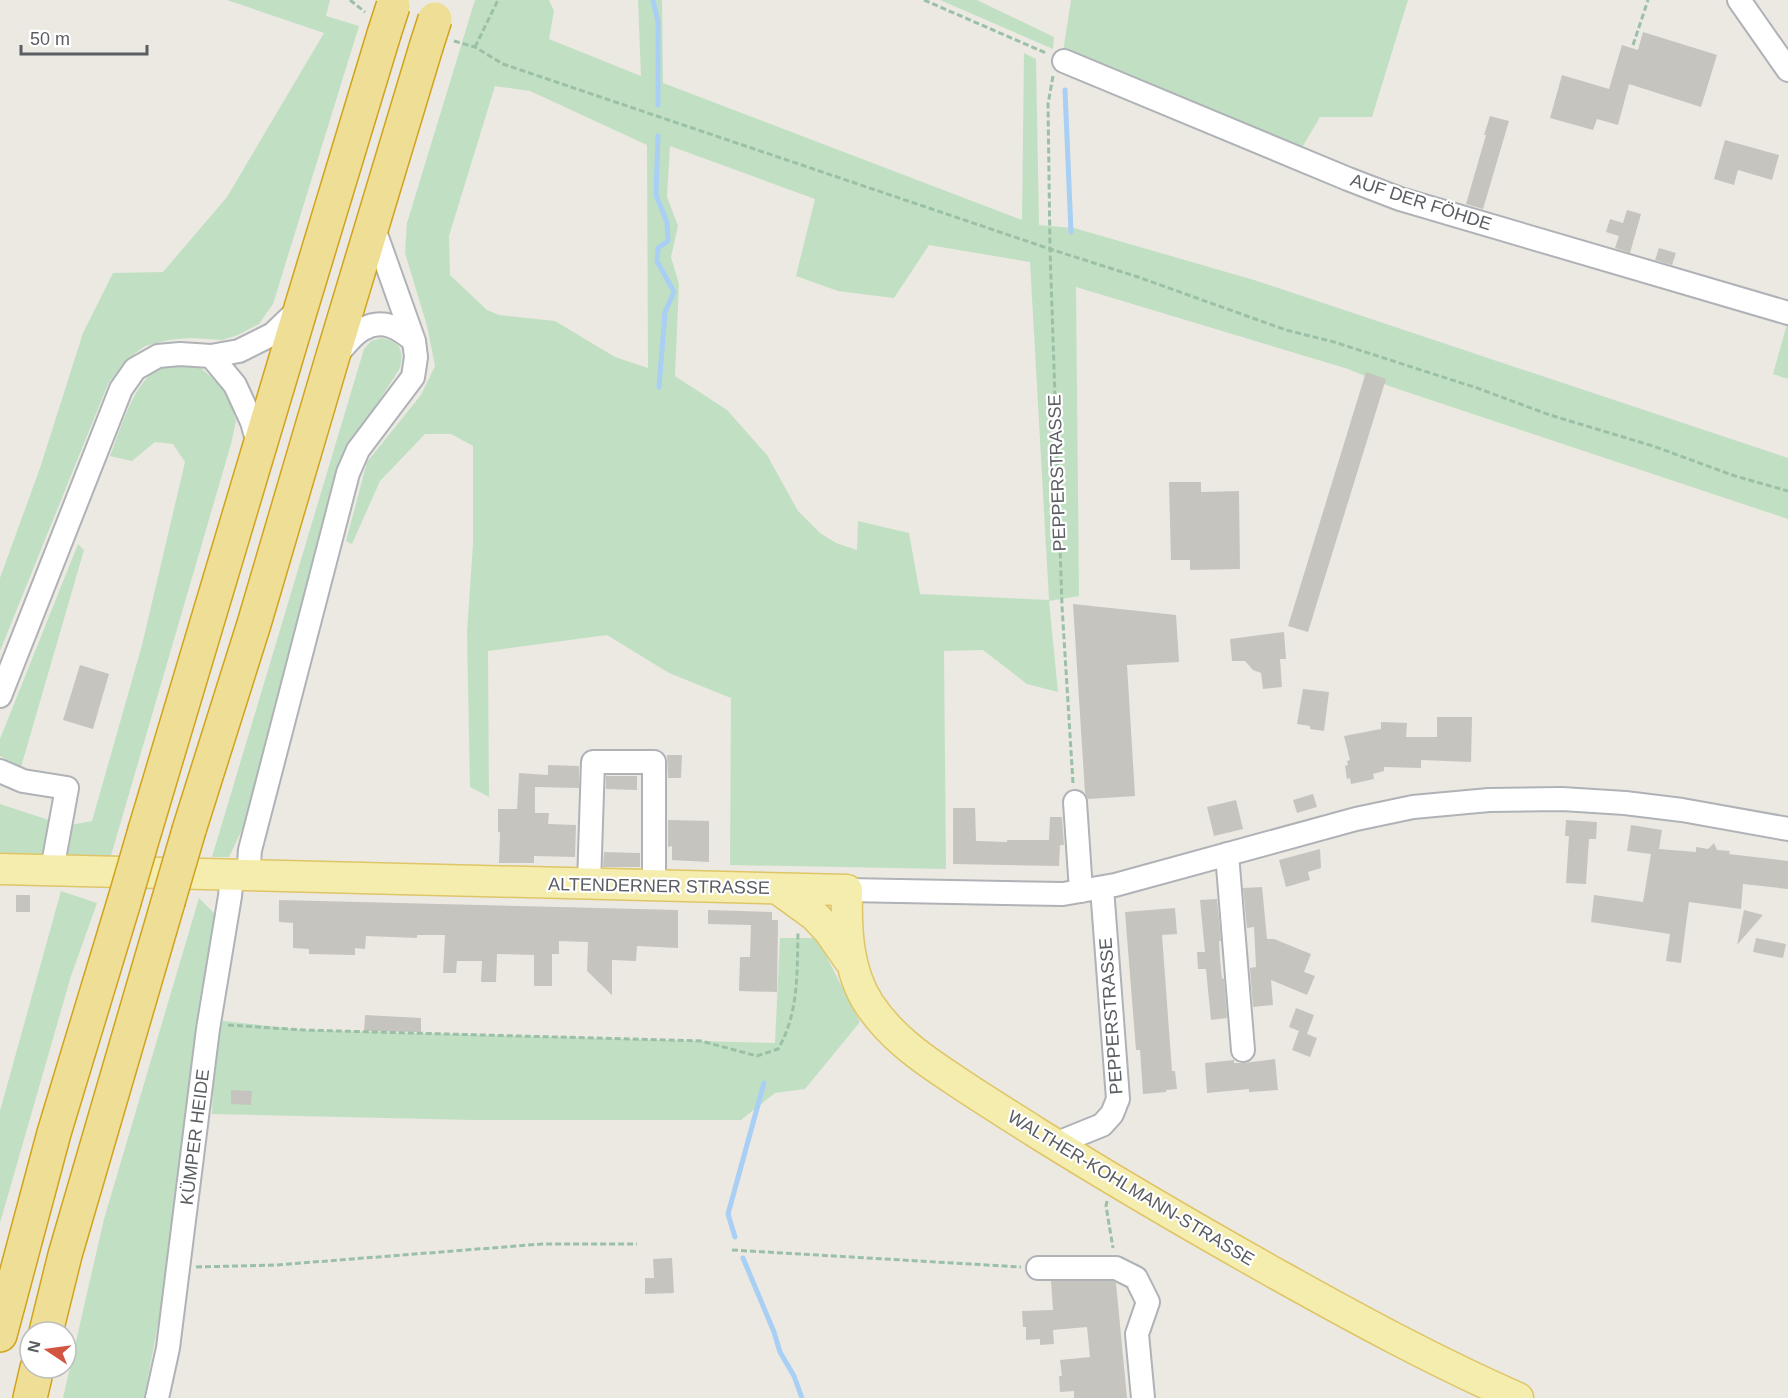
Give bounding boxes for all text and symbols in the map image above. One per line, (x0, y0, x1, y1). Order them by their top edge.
scale bar (21, 18, 147, 56)
text: 50 m (30, 29, 70, 49)
street label: AUF DER FÖHDE (1348, 170, 1494, 234)
street label: PEPPERSTRASSE (1044, 394, 1070, 552)
street label: ALTENDERNER STRASSE (548, 874, 770, 898)
street label: PEPPERSTRASSE (1096, 937, 1126, 1095)
street label: KÜMPER HEIDE (177, 1068, 213, 1206)
street label: WALTHER-KOHLMANN-STRASSE (1004, 1106, 1258, 1270)
north arrow (18, 1320, 78, 1380)
text: N (24, 1339, 43, 1354)

